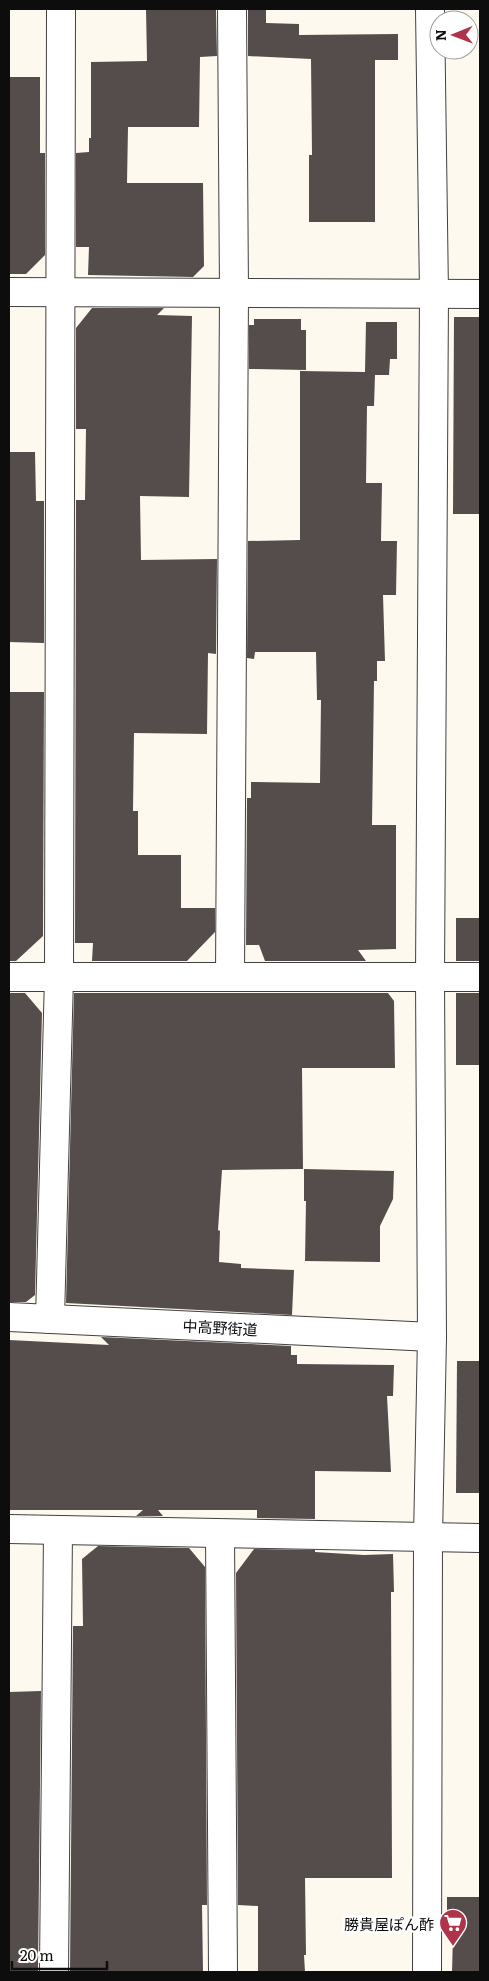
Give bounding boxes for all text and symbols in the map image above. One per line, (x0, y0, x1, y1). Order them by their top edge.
north arrow (429, 10, 479, 60)
text: N (430, 29, 450, 41)
street label: 中高野街道 (182, 1314, 258, 1340)
supermarket icon: 勝貴屋ぽん酢 (438, 1908, 468, 1947)
place label: 勝貴屋ぽん酢 (344, 1912, 434, 1935)
scale bar (12, 1938, 108, 1970)
text: 20 m (20, 1943, 54, 1966)

